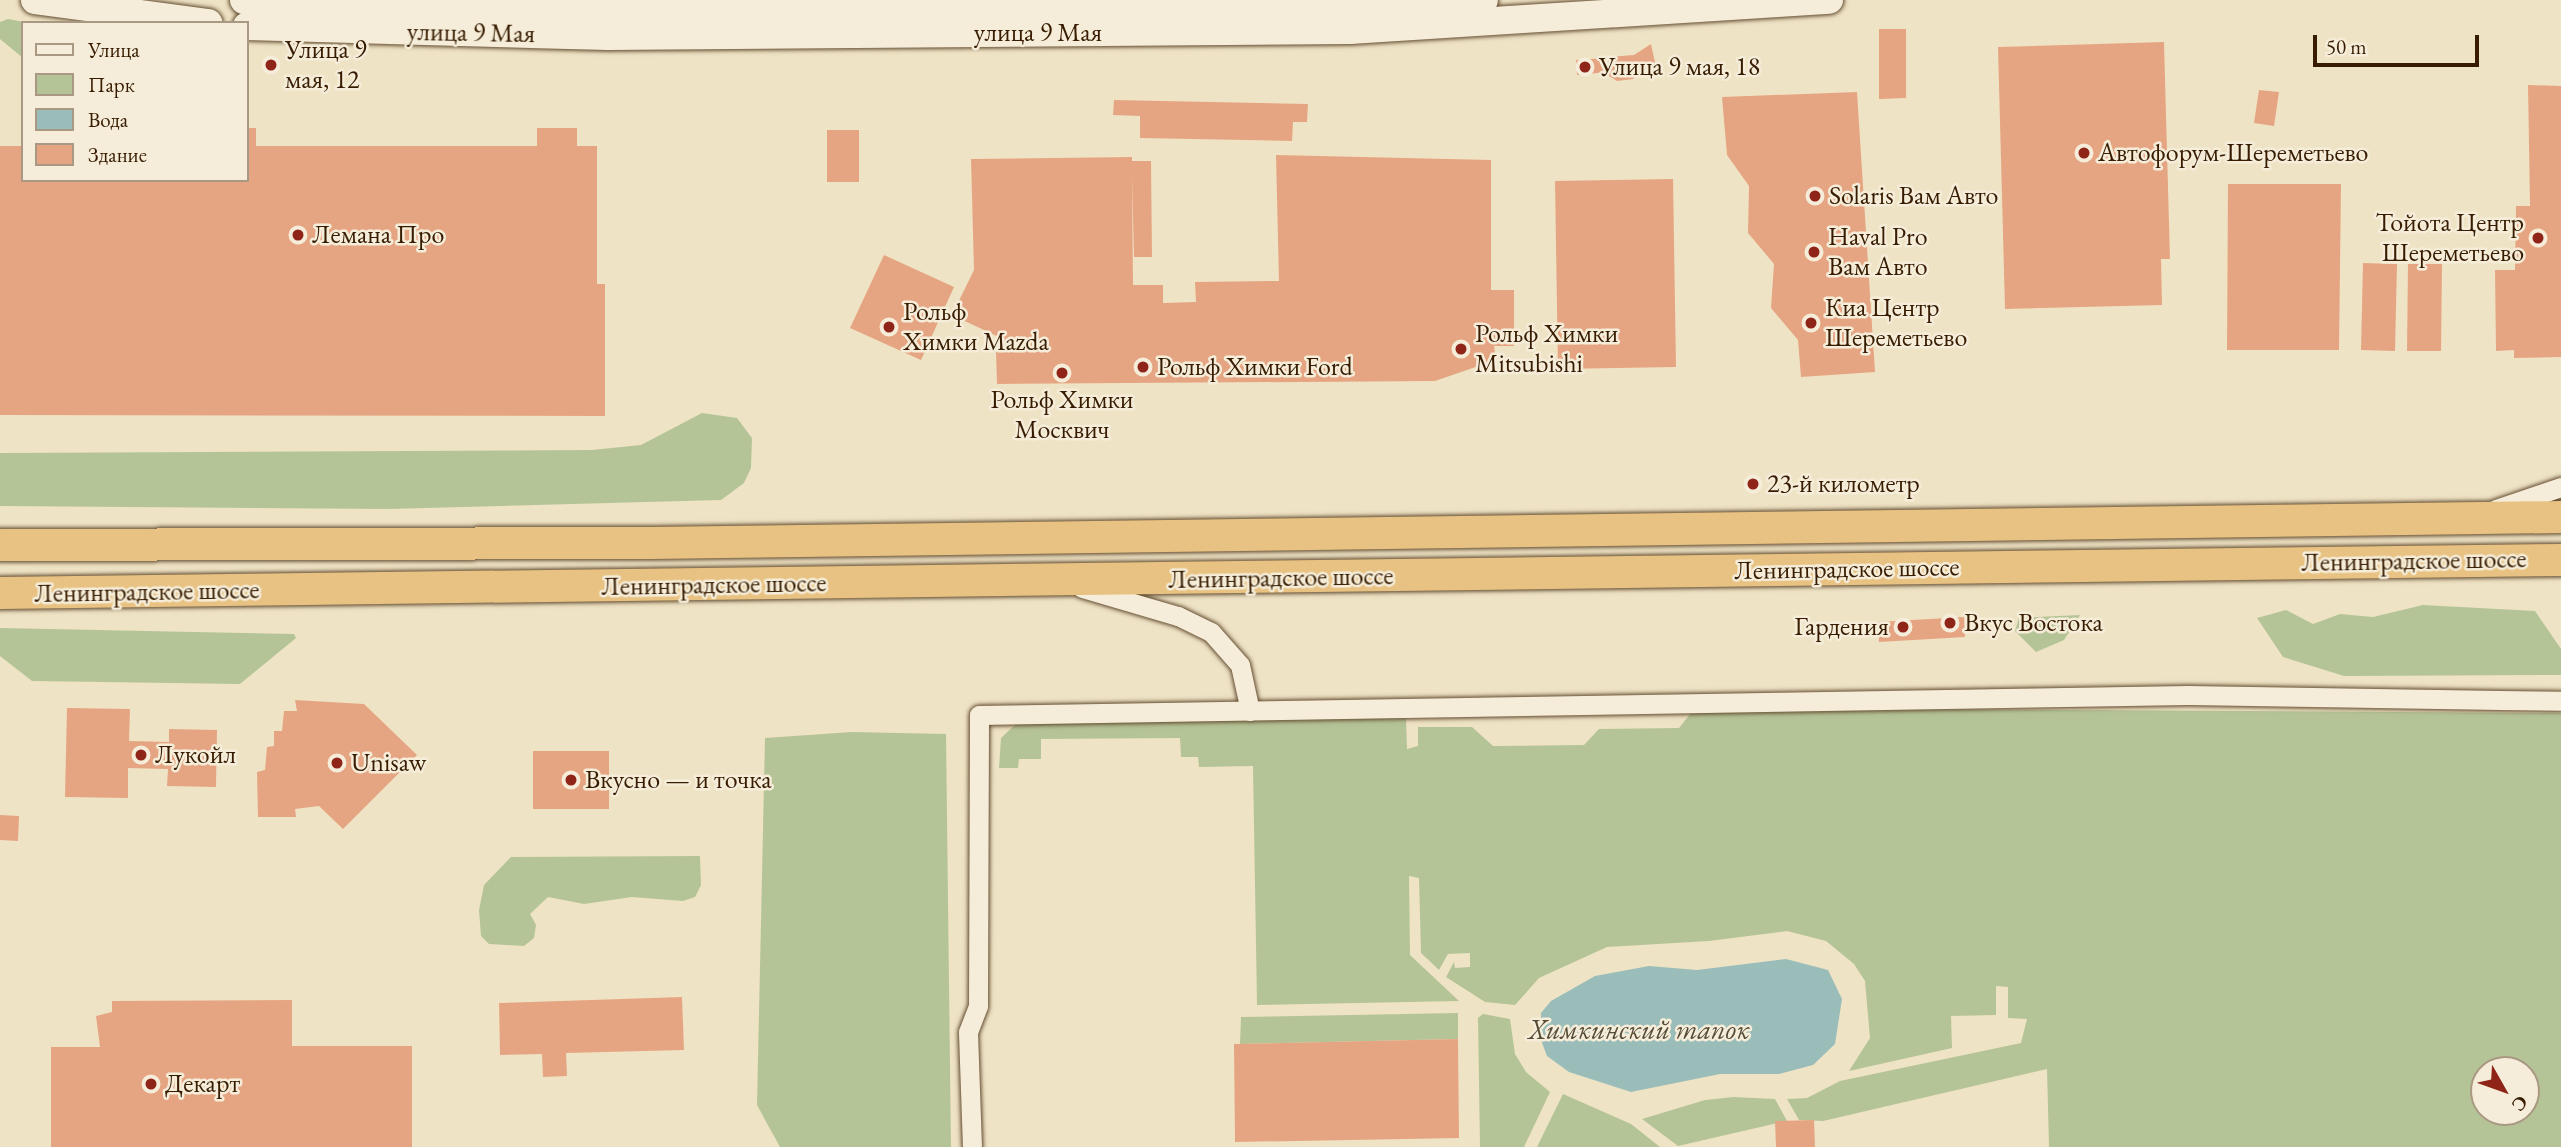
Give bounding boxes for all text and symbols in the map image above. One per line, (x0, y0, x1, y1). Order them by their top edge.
street label: улица 9 Мая (406, 16, 536, 50)
street label: улица 9 Мая (974, 17, 1102, 49)
legend (21, 21, 248, 182)
scale bar (2316, 21, 2482, 65)
text: 50 m (2326, 33, 2367, 60)
place label: Улица 9 мая, 12 (285, 34, 367, 96)
text: Улица (88, 36, 140, 63)
place label: Улица 9 мая, 18 (1599, 51, 1760, 83)
marker: Улица 9 мая, 12 (263, 57, 279, 73)
marker: Улица 9 мая, 18 (1577, 59, 1593, 75)
text: Парк (88, 71, 135, 98)
text: Вода (88, 106, 128, 133)
place label: Автофорум-Шереметьево (2098, 137, 2368, 169)
text: Здание (88, 141, 147, 168)
marker: Автофорум-Шереметьево (2076, 145, 2092, 161)
place label: Solaris Вам Авто (1829, 180, 1998, 212)
marker: Solaris Вам Авто (1807, 188, 1823, 204)
place label: Тойота Центр Шереметьево (2376, 207, 2524, 268)
place label: Лемана Про (312, 219, 444, 251)
place label: Haval Pro Вам Авто (1828, 221, 1928, 282)
marker: Лемана Про (290, 227, 306, 243)
marker: Тойота Центр Шереметьево (2530, 230, 2546, 246)
marker: Haval Pro Вам Авто (1806, 244, 1822, 260)
place label: Киа Центр Шереметьево (1825, 292, 1967, 354)
place label: Рольф Химки Mazda (903, 296, 1049, 358)
marker: Киа Центр Шереметьево (1803, 315, 1819, 331)
place label: Рольф Химки Mitsubishi (1475, 318, 1618, 380)
marker: Рольф Химки Mazda (881, 319, 897, 335)
marker: Рольф Химки Mitsubishi (1453, 341, 1469, 357)
place label: Рольф Химки Ford (1157, 351, 1353, 383)
marker: Рольф Химки Ford (1135, 359, 1151, 375)
marker: Рольф Химки Москвич (1054, 365, 1070, 381)
place label: Рольф Химки Москвич (990, 384, 1134, 446)
place label: 23-й километр (1767, 468, 1920, 500)
marker: 23-й километр (1745, 476, 1761, 492)
street label: Ленинградское шоссе (2301, 543, 2527, 579)
street label: Ленинградское шоссе (1734, 551, 1960, 587)
street label: Ленинградское шоссе (1168, 560, 1394, 596)
street label: Ленинградское шоссе (601, 567, 827, 603)
street label: Ленинградское шоссе (34, 574, 260, 610)
place label: Вкус Востока (1964, 607, 2103, 639)
place label: Гардения (1794, 611, 1889, 643)
marker: Вкус Востока (1942, 615, 1958, 631)
marker: Гардения (1895, 619, 1911, 635)
place label: Лукойл (155, 739, 236, 771)
marker: Лукойл (133, 747, 149, 763)
place label: Unisaw (351, 747, 426, 779)
marker: Unisaw (329, 755, 345, 771)
place label: Вкусно — и точка (585, 764, 772, 796)
marker: Вкусно — и точка (563, 772, 579, 788)
water label: Химкинский тапок (1528, 1012, 1750, 1046)
north arrow (2470, 1056, 2540, 1126)
place label: Декарт (165, 1068, 240, 1100)
marker: Декарт (143, 1076, 159, 1092)
text: С (2506, 1090, 2534, 1117)

